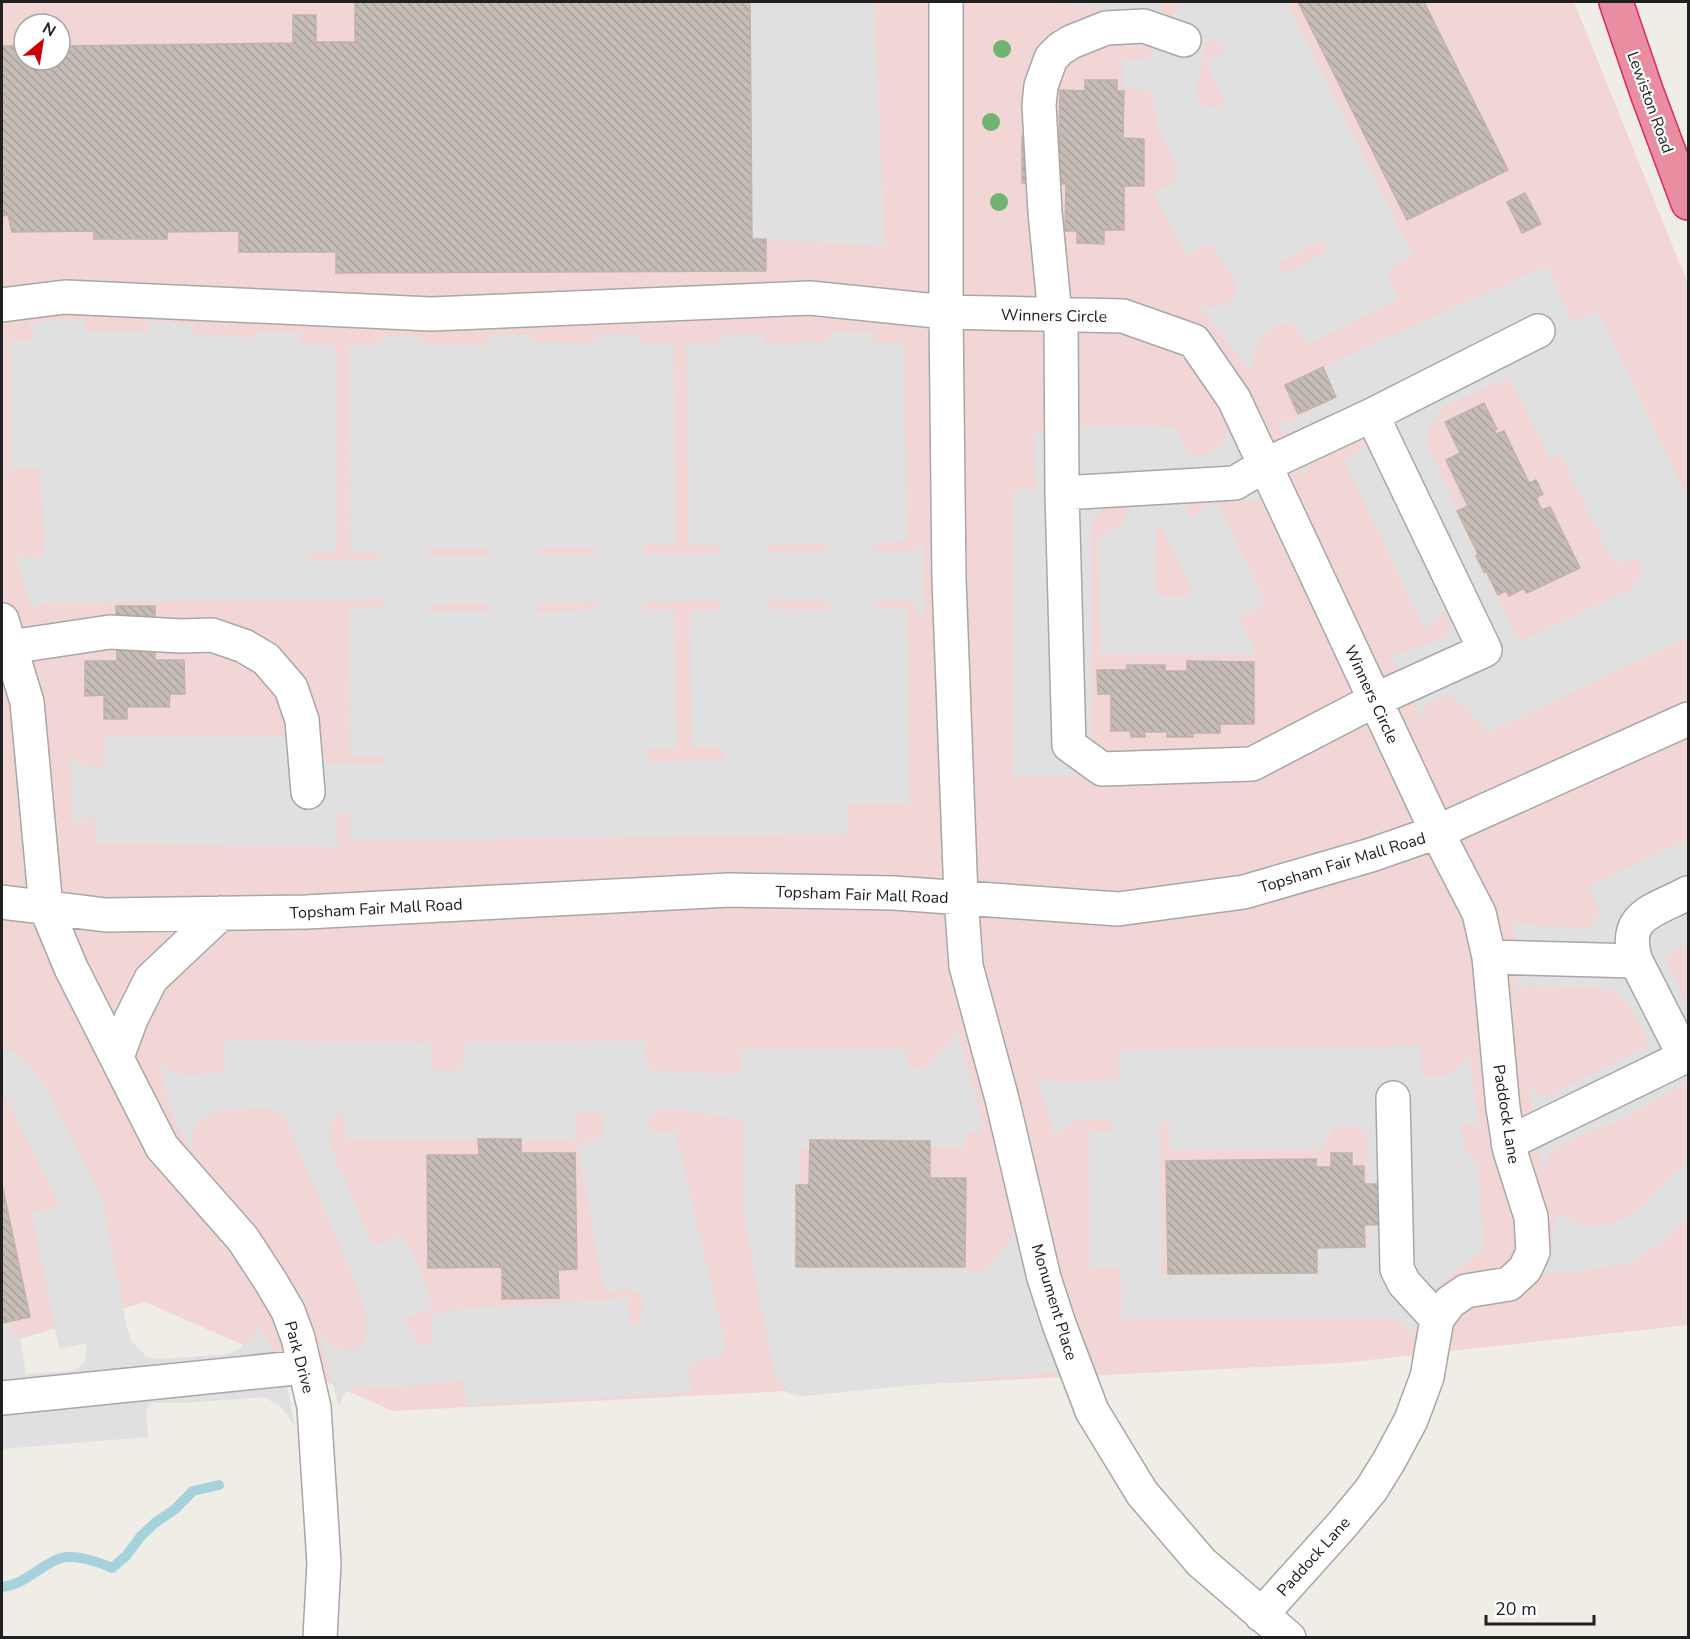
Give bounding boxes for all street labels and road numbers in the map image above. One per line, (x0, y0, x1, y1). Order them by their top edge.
street label: Lewiston Road (1621, 48, 1679, 156)
street label: Winners Circle (1001, 304, 1107, 328)
street label: Winners Circle (1339, 642, 1403, 747)
street label: Topsham Fair Mall Road (1256, 827, 1428, 899)
street label: Topsham Fair Mall Road (775, 881, 949, 909)
street label: Topsham Fair Mall Road (289, 893, 463, 925)
street label: Paddock Lane (1487, 1063, 1525, 1165)
street label: Monument Place (1026, 1241, 1082, 1363)
street label: Park Drive (279, 1319, 319, 1396)
street label: Paddock Lane (1272, 1512, 1355, 1601)

